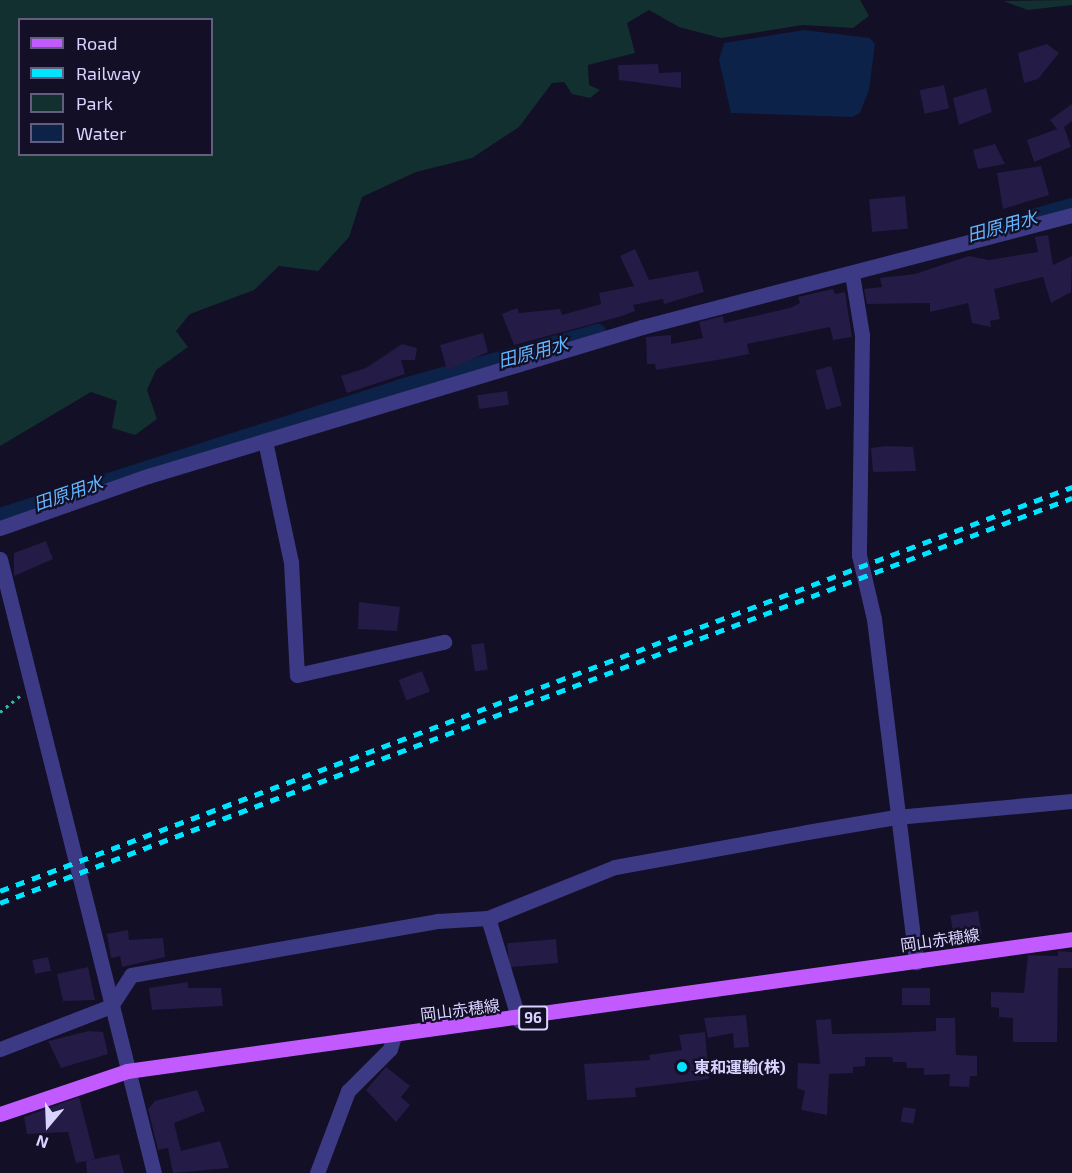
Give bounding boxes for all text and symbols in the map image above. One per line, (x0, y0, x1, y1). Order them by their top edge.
legend (18, 18, 213, 156)
text: Road (76, 32, 117, 54)
text: Railway (76, 62, 141, 84)
text: Park (76, 92, 113, 114)
text: Water (76, 122, 126, 144)
water label: 田原用水 (964, 206, 1040, 246)
water label: 田原用水 (495, 332, 571, 372)
water label: 田原用水 (30, 471, 106, 515)
street label: 岡山赤穂線 (899, 925, 981, 955)
street label: 岡山赤穂線 (419, 996, 501, 1024)
road number: 96 (518, 1006, 548, 1030)
place label: 東和運輸(株) (694, 1057, 786, 1077)
marker: 東和運輸(株) (675, 1060, 689, 1074)
north arrow (18, 1095, 78, 1155)
text: N (33, 1132, 51, 1153)

